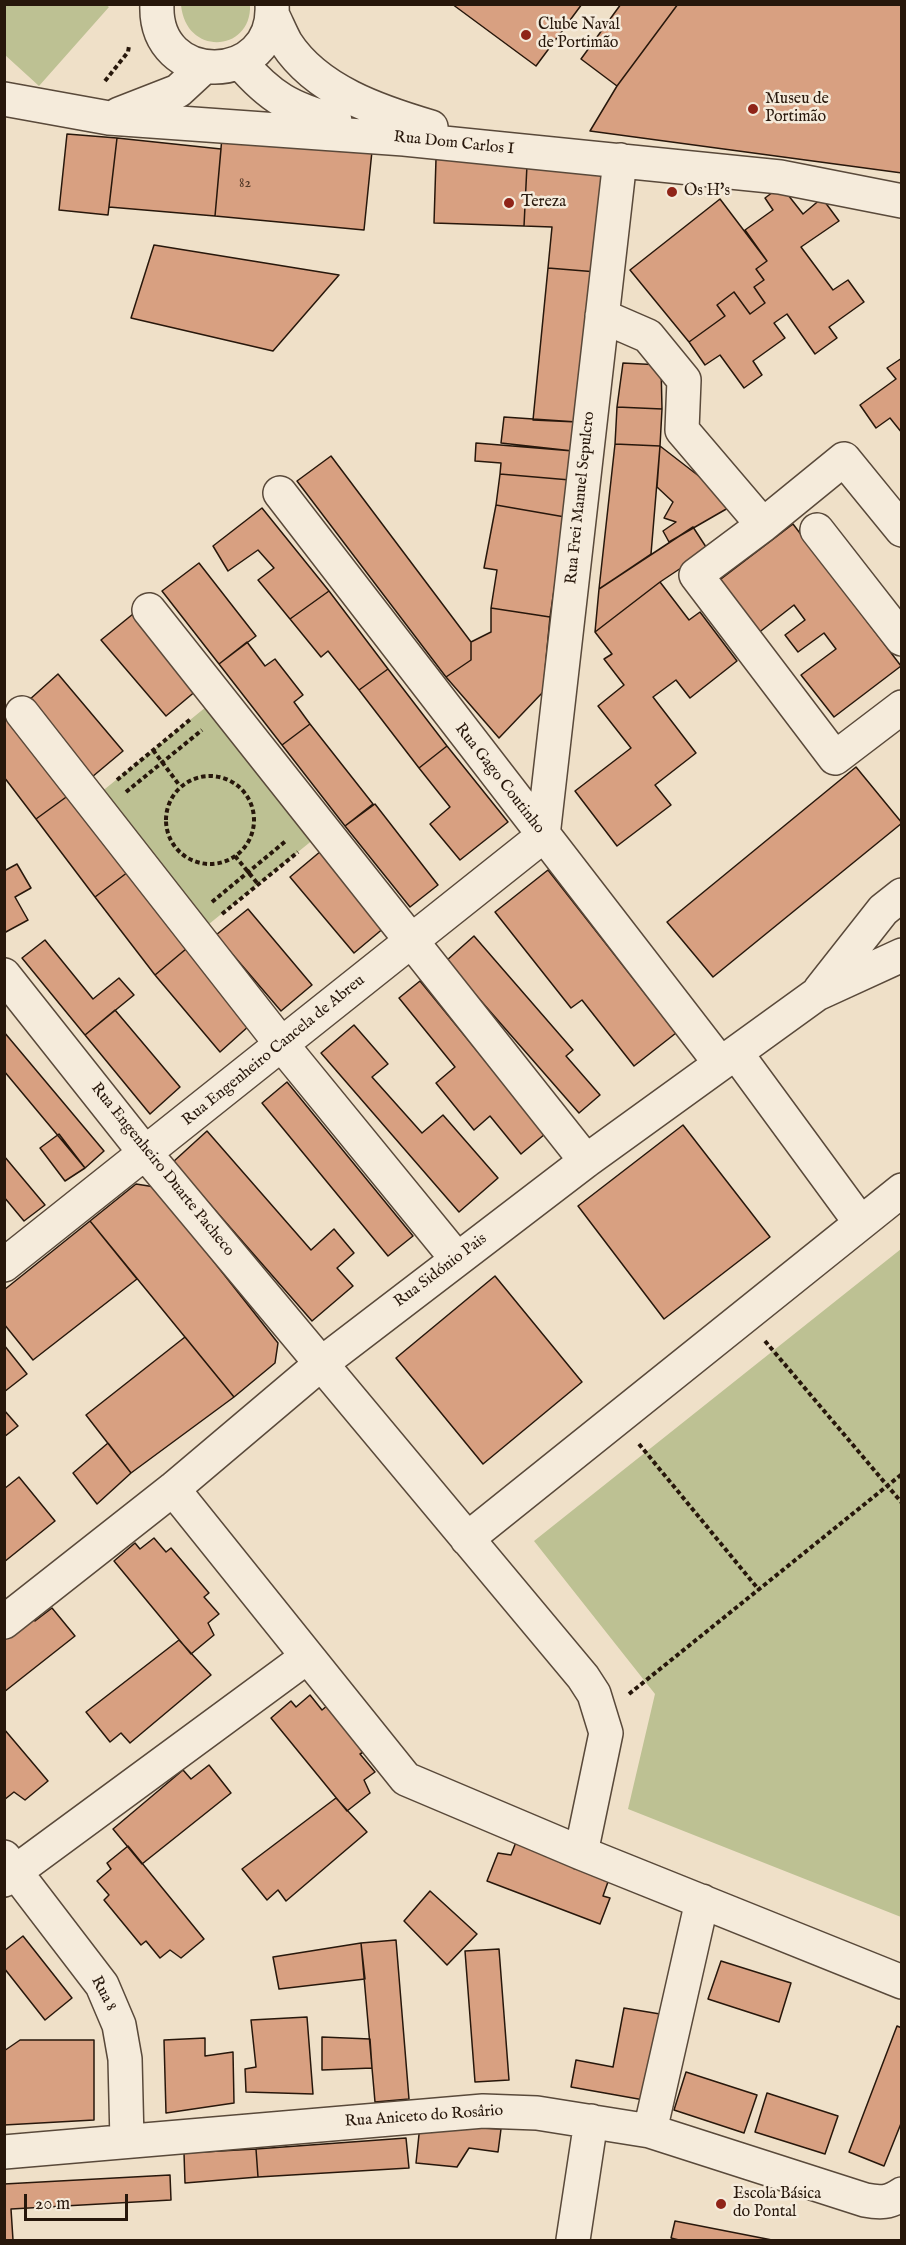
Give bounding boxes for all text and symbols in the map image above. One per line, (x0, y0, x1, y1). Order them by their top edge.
place label: Clube Naval de Portimão (538, 16, 620, 54)
marker: Clube Naval de Portimão (519, 28, 533, 42)
place label: Museu de Portimão (765, 90, 829, 128)
marker: Museu de Portimão (746, 102, 760, 116)
street label: Rua Dom Carlos I (393, 128, 515, 160)
house number: 82 (239, 176, 251, 192)
place label: Os H's (684, 182, 730, 202)
marker: Os H's (665, 185, 679, 199)
place label: Tereza (521, 193, 566, 213)
marker: Tereza (502, 196, 516, 210)
street label: Rua Frei Manuel Sepulcro (562, 411, 600, 585)
street label: Rua Gago Coutinho (450, 720, 548, 838)
street label: Rua Engenheiro Cancela de Abreu (179, 971, 369, 1131)
street label: Rua Engenheiro Duarte Pacheco (86, 1079, 238, 1261)
street label: Rua Sidónio Pais (391, 1230, 491, 1312)
street label: Rua 8 (86, 1973, 120, 2015)
street label: Rua Aniceto do Rosârio (344, 2102, 504, 2132)
scale bar (27, 2182, 130, 2220)
place label: Escola Básica do Pontal (733, 2185, 821, 2223)
text: 20 m (35, 2193, 70, 2216)
marker: Escola Básica do Pontal (714, 2197, 728, 2211)

